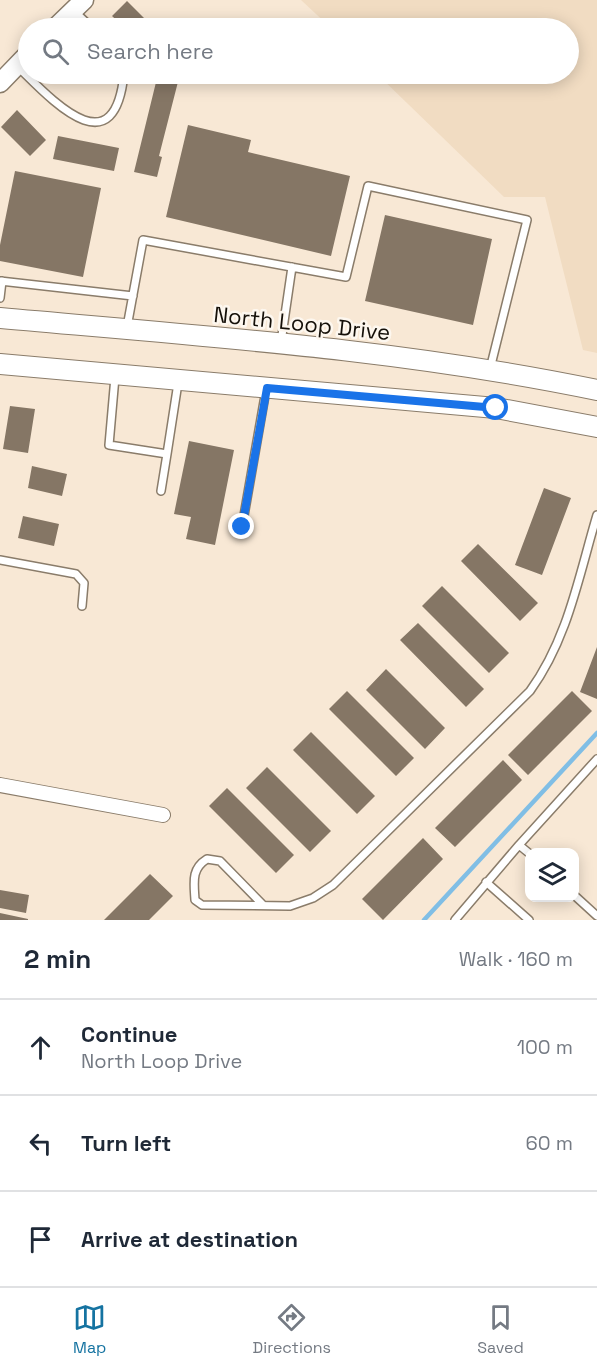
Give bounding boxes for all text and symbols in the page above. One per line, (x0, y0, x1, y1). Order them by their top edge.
search box (18, 18, 579, 84)
icon: search (39, 35, 72, 68)
text: Search here (87, 37, 214, 65)
street label: North Loop Drive (212, 300, 392, 346)
route start (482, 394, 508, 420)
route end (228, 513, 254, 539)
map controls (525, 848, 579, 902)
button: layers (525, 848, 579, 902)
text: 2 min (24, 942, 91, 976)
text: Walk · 160 m (459, 946, 573, 972)
text: Continue (81, 1020, 177, 1048)
icon: ahead (24, 1031, 57, 1064)
text: 100 m (517, 1034, 573, 1060)
text: North Loop Drive (81, 1048, 242, 1074)
icon: left (24, 1127, 57, 1160)
text: Turn left (81, 1129, 171, 1157)
text: 60 m (526, 1130, 573, 1156)
icon: arrive (24, 1223, 57, 1256)
text: Arrive at destination (81, 1225, 298, 1253)
tab: Map (73, 1301, 106, 1358)
tab: Directions (253, 1301, 331, 1358)
tab: Saved (477, 1301, 524, 1358)

